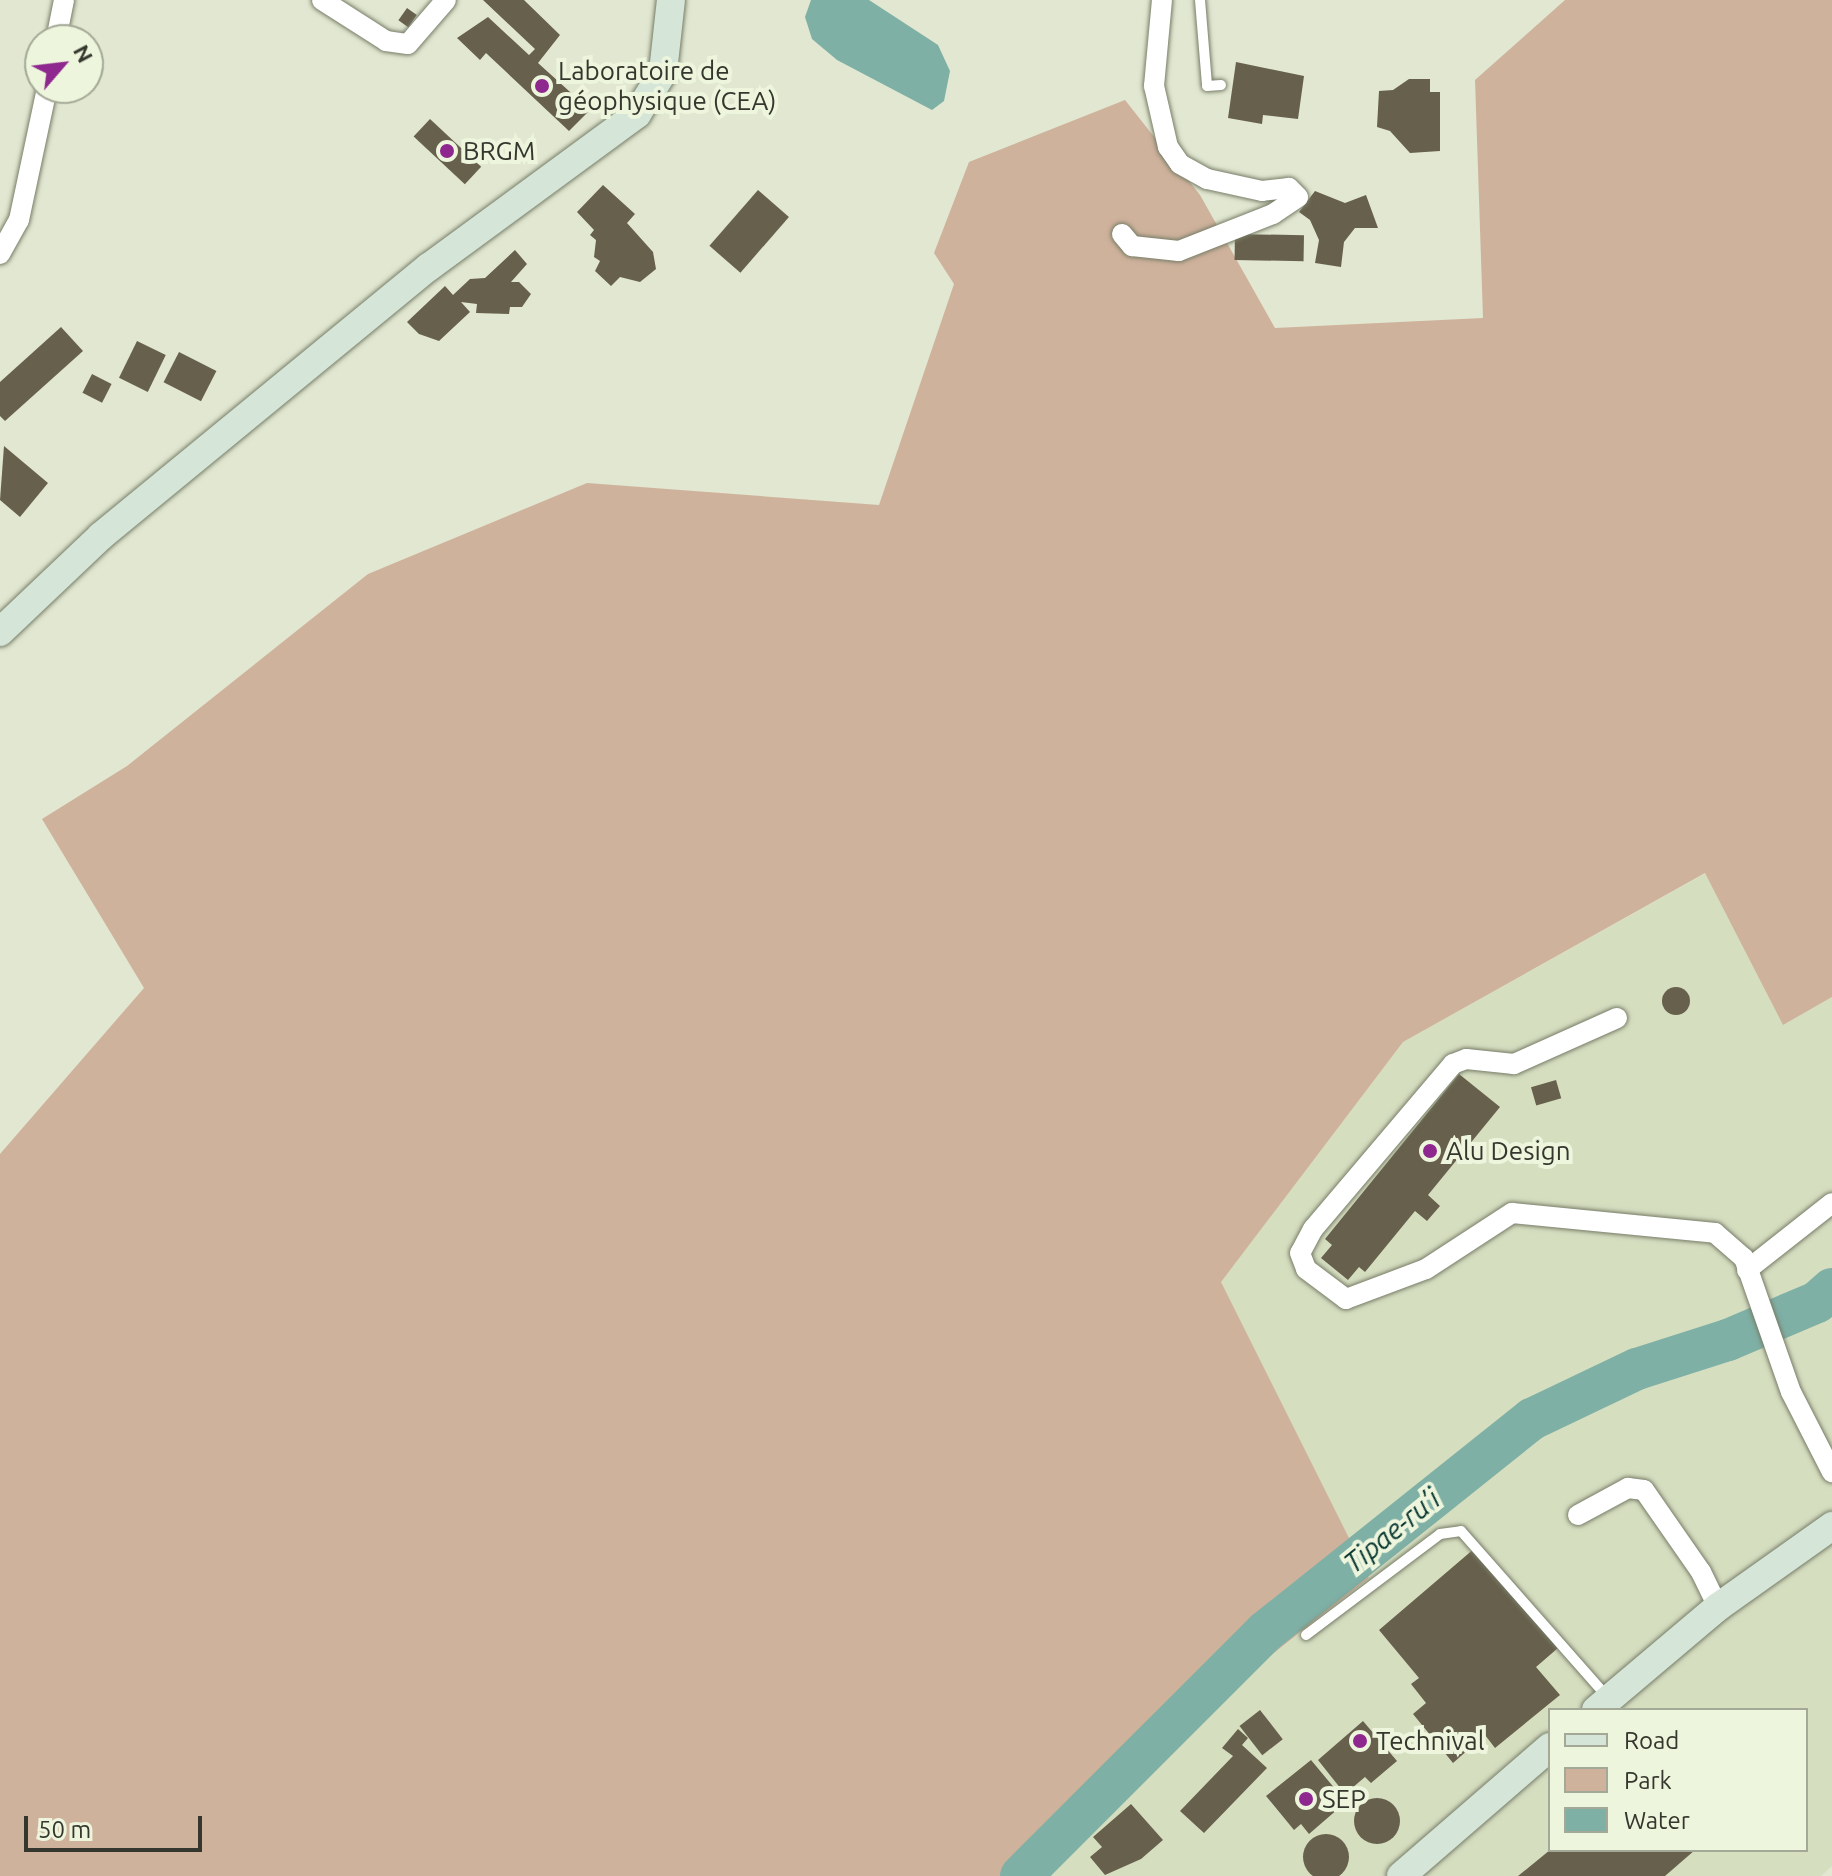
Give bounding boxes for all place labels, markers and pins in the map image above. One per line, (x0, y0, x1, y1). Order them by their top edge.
place label: Laboratoire de géophysique (CEA) (558, 55, 777, 116)
marker: Laboratoire de géophysique (CEA) (533, 77, 551, 95)
place label: BRGM (463, 135, 535, 167)
marker: BRGM (438, 142, 456, 160)
place label: Alu Design (1446, 1135, 1571, 1167)
marker: Alu Design (1421, 1142, 1439, 1160)
place label: Technival (1376, 1725, 1484, 1757)
marker: Technival (1351, 1732, 1369, 1750)
place label: SEP (1322, 1783, 1366, 1815)
marker: SEP (1297, 1790, 1315, 1808)

